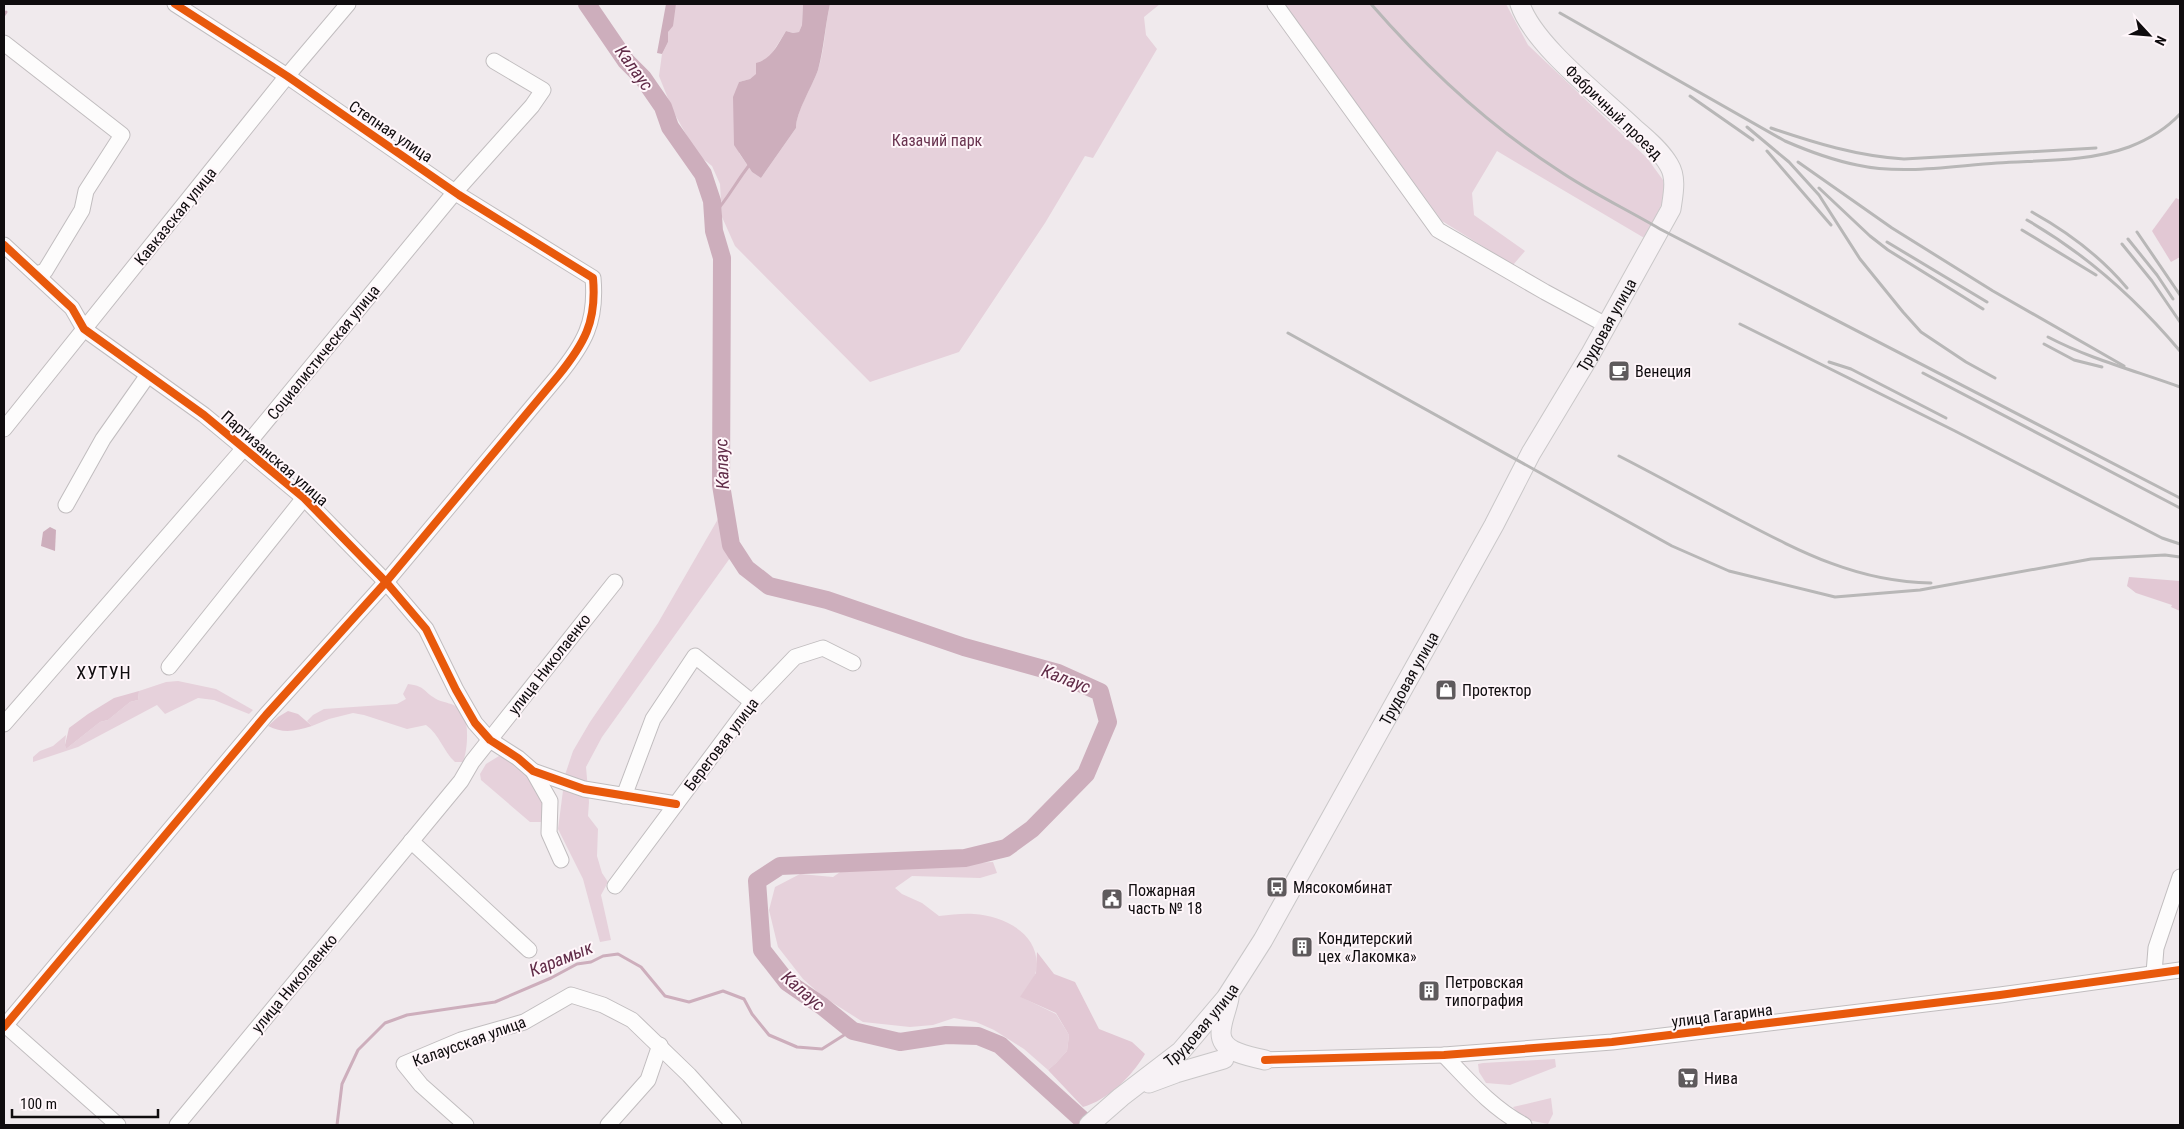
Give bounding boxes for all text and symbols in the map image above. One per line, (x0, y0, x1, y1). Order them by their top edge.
north arrow (2124, 10, 2174, 60)
text: N (2152, 33, 2170, 48)
water label: Калаус (611, 41, 658, 94)
street label: Фабричный проезд (1561, 61, 1667, 164)
street label: Степная улица (345, 96, 436, 166)
park label: Казачий парк (892, 131, 983, 150)
street label: Кавказская улица (130, 164, 221, 269)
street label: Трудовая улица (1573, 275, 1641, 375)
street label: Социалистическая улица (263, 281, 384, 424)
cafe icon: Венеция (1607, 359, 1631, 383)
place label: Венеция (1635, 362, 1691, 381)
street label: Партизанская улица (217, 407, 332, 510)
water label: Калаус (710, 438, 733, 490)
street label: улица Николаенко (504, 610, 595, 719)
street label: Трудовая улица (1376, 628, 1443, 729)
water label: Калаус (1039, 660, 1094, 697)
district label: ХУТУН (76, 662, 132, 683)
shop icon: Протектор (1434, 678, 1458, 702)
place label: Протектор (1462, 681, 1532, 700)
street label: Береговая улица (680, 694, 762, 794)
bus stop icon: Мясокомбинат (1265, 875, 1289, 899)
place label: Мясокомбинат (1293, 878, 1393, 897)
place label: Пожарная часть № 18 (1128, 881, 1203, 918)
public building icon: Пожарная часть № 18 (1100, 887, 1124, 911)
place label: Кондитерский цех «Лакомка» (1318, 929, 1417, 966)
street label: улица Николаенко (248, 930, 341, 1037)
building icon: Кондитерский цех «Лакомка» (1290, 935, 1314, 959)
water label: Карамык (526, 936, 596, 981)
water label: Калаус (777, 966, 829, 1015)
place label: Петровская типография (1445, 973, 1524, 1010)
building icon: Петровская типография (1417, 979, 1441, 1003)
street label: Трудовая улица (1160, 980, 1243, 1071)
street label: улица Гагарина (1670, 1000, 1774, 1031)
street label: Калаусская улица (410, 1012, 528, 1071)
supermarket icon: Нива (1676, 1066, 1700, 1090)
place label: Нива (1704, 1069, 1738, 1088)
scale bar (12, 1086, 159, 1118)
text: 100 m (20, 1095, 57, 1113)

